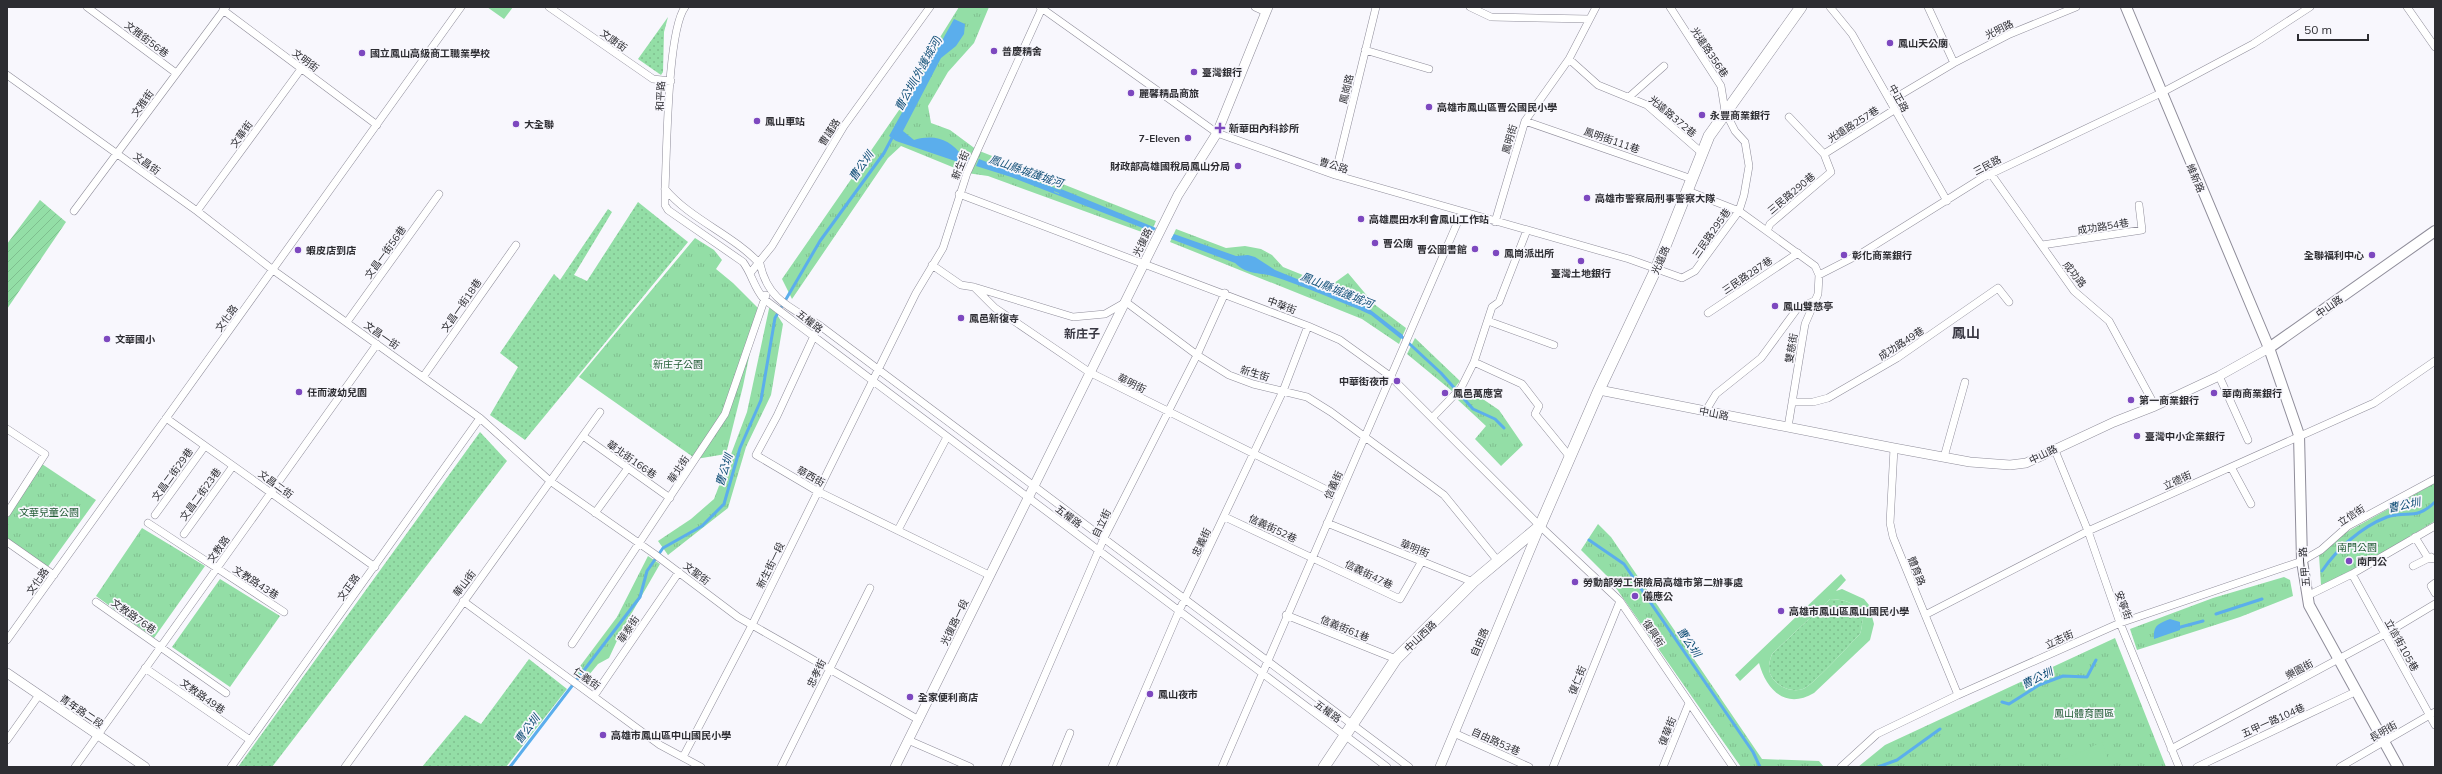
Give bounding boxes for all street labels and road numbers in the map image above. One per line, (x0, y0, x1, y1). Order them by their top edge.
street label: 光明路 (1983, 17, 2016, 42)
street label: 文雅街56巷 (122, 19, 171, 60)
street label: 光遠路356巷 (1688, 25, 1731, 80)
street label: 文康街 (598, 26, 630, 54)
street label: 文明街 (290, 46, 322, 75)
street label: 鳳崗路 (1337, 73, 1356, 105)
street label: 和平路 (653, 81, 668, 111)
street label: 中正路 (1886, 82, 1912, 115)
street label: 文雅街 (128, 87, 156, 119)
street label: 光遠路372巷 (1646, 93, 1699, 140)
street label: 光遠路257巷 (1825, 104, 1881, 145)
street label: 曹謹路 (816, 116, 843, 148)
street label: 文華街 (227, 118, 255, 150)
street label: 鳳明街 (1499, 123, 1520, 155)
street label: 鳳明街111巷 (1582, 125, 1641, 156)
street label: 文昌街 (131, 149, 163, 177)
street label: 新生街 (949, 149, 972, 182)
street label: 三民路 (1971, 153, 2004, 178)
street label: 曹公路 (1318, 155, 1350, 176)
street label: 維新路 (2184, 162, 2207, 195)
street label: 三民路290巷 (1765, 170, 1818, 217)
street label: 三民路295巷 (1689, 206, 1733, 261)
street label: 成功路54巷 (2076, 216, 2130, 237)
street label: 文昌一街56巷 (362, 223, 409, 281)
street label: 光復路 (1130, 226, 1155, 259)
street label: 光遠路 (1649, 244, 1672, 277)
street label: 三民路287巷 (1720, 254, 1775, 297)
street label: 成功路 (2060, 258, 2089, 290)
street label: 文昌一街18巷 (438, 276, 485, 334)
street label: 中山路 (2313, 292, 2345, 320)
street label: 中華街 (1265, 294, 1298, 317)
street label: 文化路 (212, 302, 240, 334)
street label: 五權路 (794, 307, 826, 336)
street label: 文昌一街 (362, 319, 402, 352)
street label: 成功路49巷 (1876, 324, 1927, 363)
street label: 雙慈街 (1782, 332, 1800, 364)
street label: 新生街 (1239, 363, 1271, 384)
street label: 華明街 (1115, 371, 1148, 396)
street label: 中山路 (1698, 404, 1730, 423)
street label: 華北街166巷 (604, 437, 659, 481)
street label: 中山路 (2027, 442, 2060, 467)
street label: 文昌二街29巷 (149, 445, 196, 503)
street label: 華北街 (665, 453, 692, 485)
street label: 華西街 (794, 463, 827, 489)
street label: 文昌二街23巷 (177, 465, 224, 523)
street label: 文昌二街 (256, 467, 296, 501)
street label: 立德街 (2161, 468, 2194, 492)
street label: 信義街 (1321, 469, 1345, 502)
street label: 五權路 (1053, 502, 1085, 531)
street label: 立信街 (2335, 502, 2367, 529)
street label: 自立街 (1089, 507, 1114, 540)
street label: 信義街52巷 (1246, 512, 1299, 545)
street label: 忠義街 (1189, 526, 1214, 559)
street label: 文教路 (204, 533, 232, 565)
street label: 華明街 (1398, 537, 1431, 560)
street label: 新生街一段 (754, 540, 787, 591)
street label: 五甲一路 (2296, 546, 2313, 587)
street label: 體育路 (1905, 555, 1928, 588)
street label: 信義街47巷 (1343, 557, 1395, 592)
street label: 文聖街 (681, 559, 713, 588)
street label: 文教路43巷 (230, 563, 281, 602)
street label: 文化路 (23, 565, 51, 597)
street label: 華山街 (450, 567, 479, 599)
street label: 文正路 (334, 571, 362, 603)
street label: 安寧街 (2112, 589, 2135, 621)
street label: 文教路76巷 (109, 596, 159, 637)
street label: 光復路一段 (938, 597, 971, 648)
street label: 華泰街 (615, 613, 642, 645)
street label: 信義街61巷 (1318, 613, 1371, 644)
street label: 復興街 (1640, 617, 1667, 649)
street label: 立信街105巷 (2382, 617, 2421, 674)
street label: 中山西路 (1401, 618, 1439, 655)
street label: 自由路 (1468, 626, 1491, 659)
street label: 立志街 (2043, 627, 2076, 651)
street label: 忠孝街 (804, 657, 829, 690)
street label: 樂園街 (2283, 657, 2316, 682)
street label: 仁義街 (571, 664, 603, 692)
street label: 復仁街 (1566, 664, 1589, 697)
street label: 文教路49巷 (178, 676, 228, 717)
street label: 青年路二段 (57, 692, 106, 731)
street label: 五權路 (1312, 697, 1344, 725)
street label: 五甲一路104巷 (2239, 701, 2307, 740)
street label: 復華街 (1656, 715, 1679, 748)
street label: 長明街 (2367, 718, 2399, 745)
street label: 自由路53巷 (1469, 725, 1522, 758)

